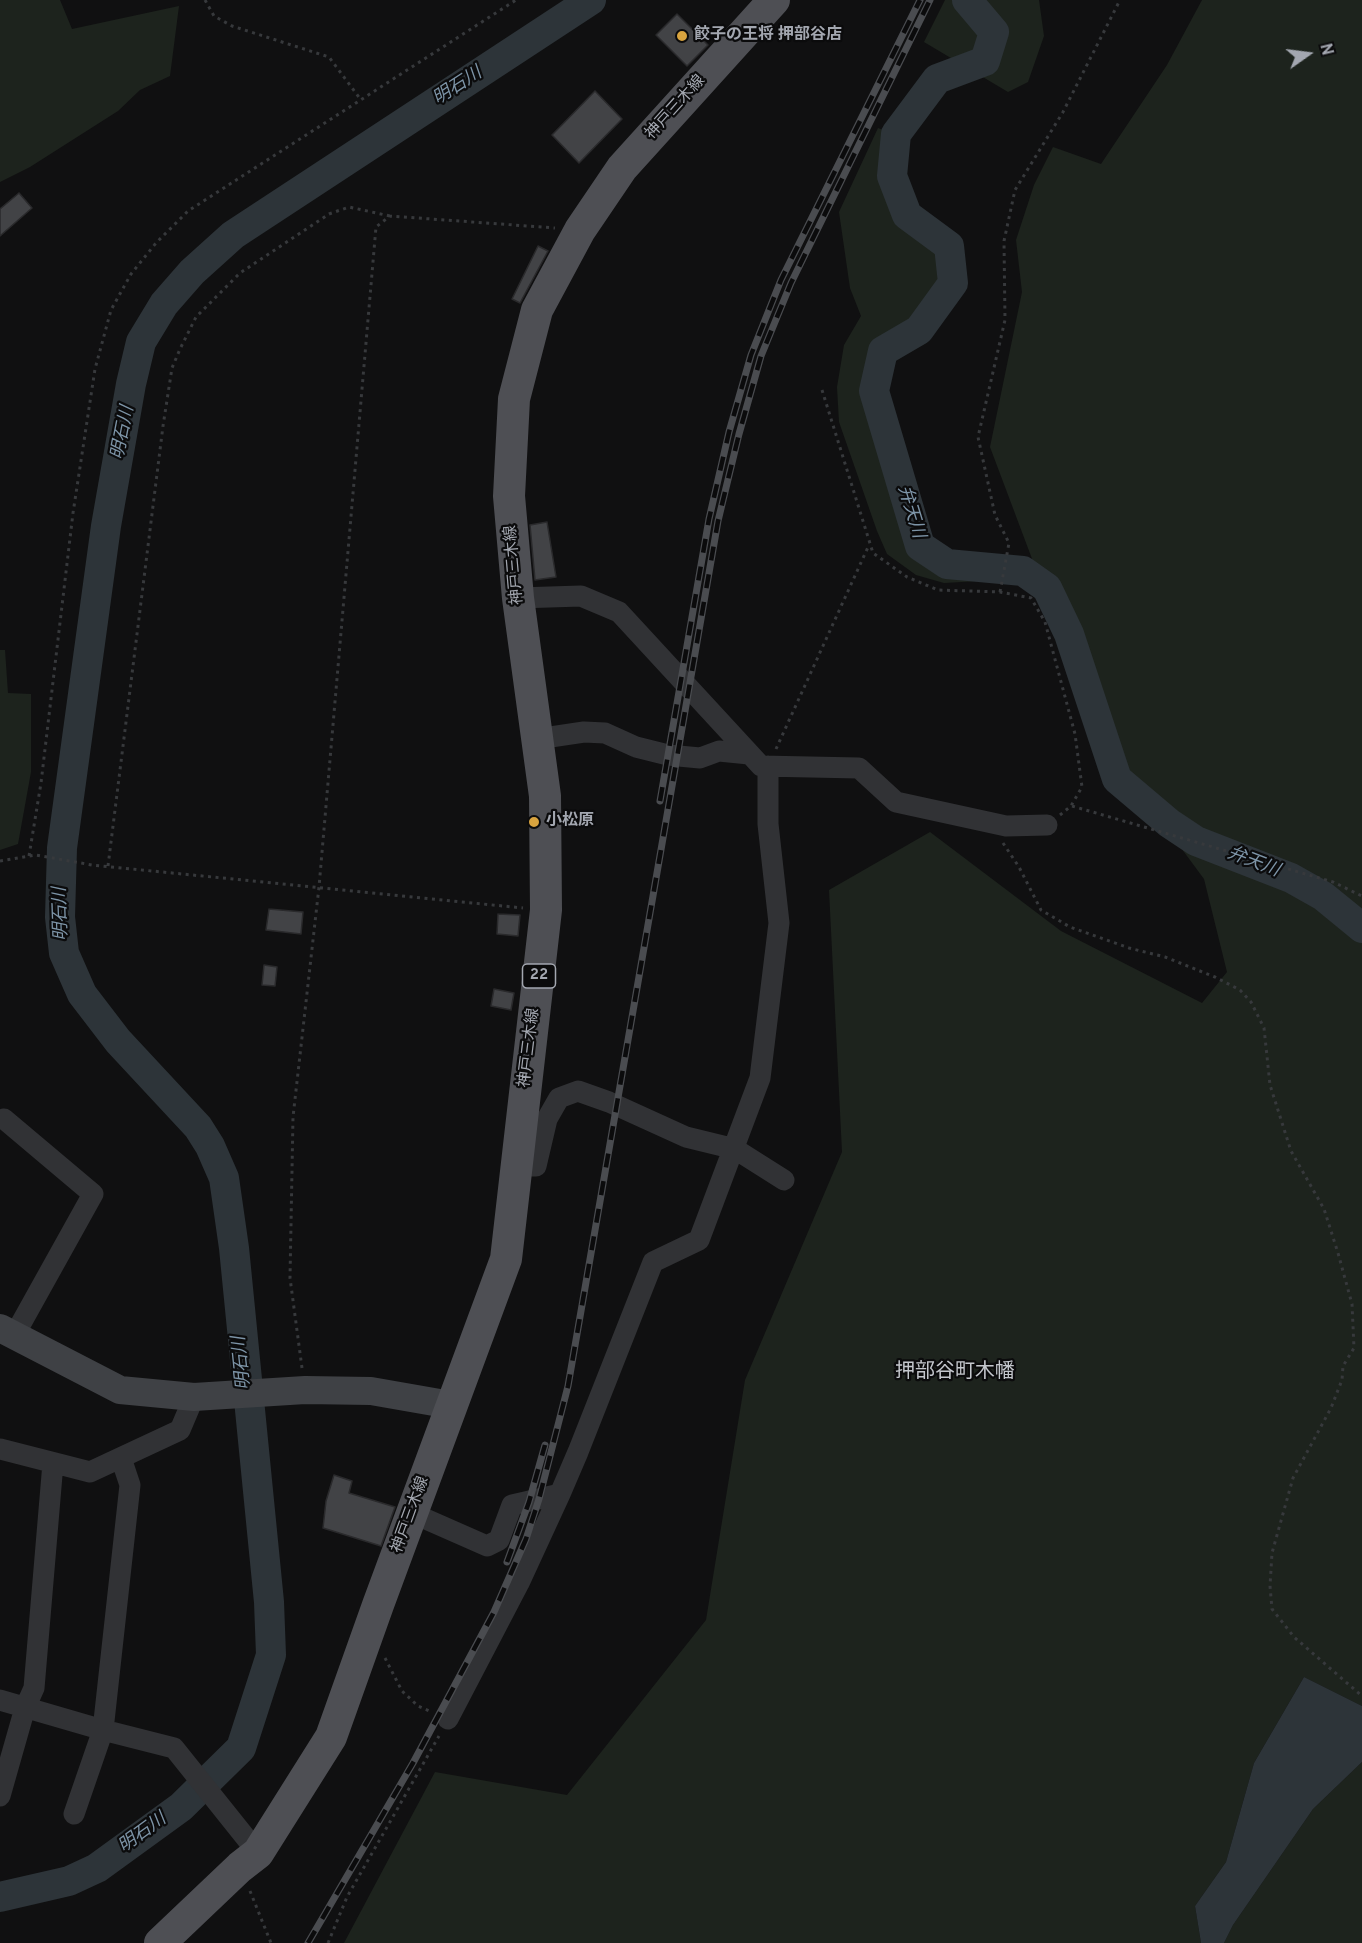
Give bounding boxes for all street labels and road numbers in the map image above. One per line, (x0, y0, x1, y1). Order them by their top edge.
street label: 神戸三木線 (642, 72, 710, 144)
street label: 神戸三木線 (502, 524, 528, 606)
road number: 22 (522, 964, 556, 988)
street label: 神戸三木線 (516, 1007, 544, 1089)
street label: 神戸三木線 (388, 1474, 434, 1556)

